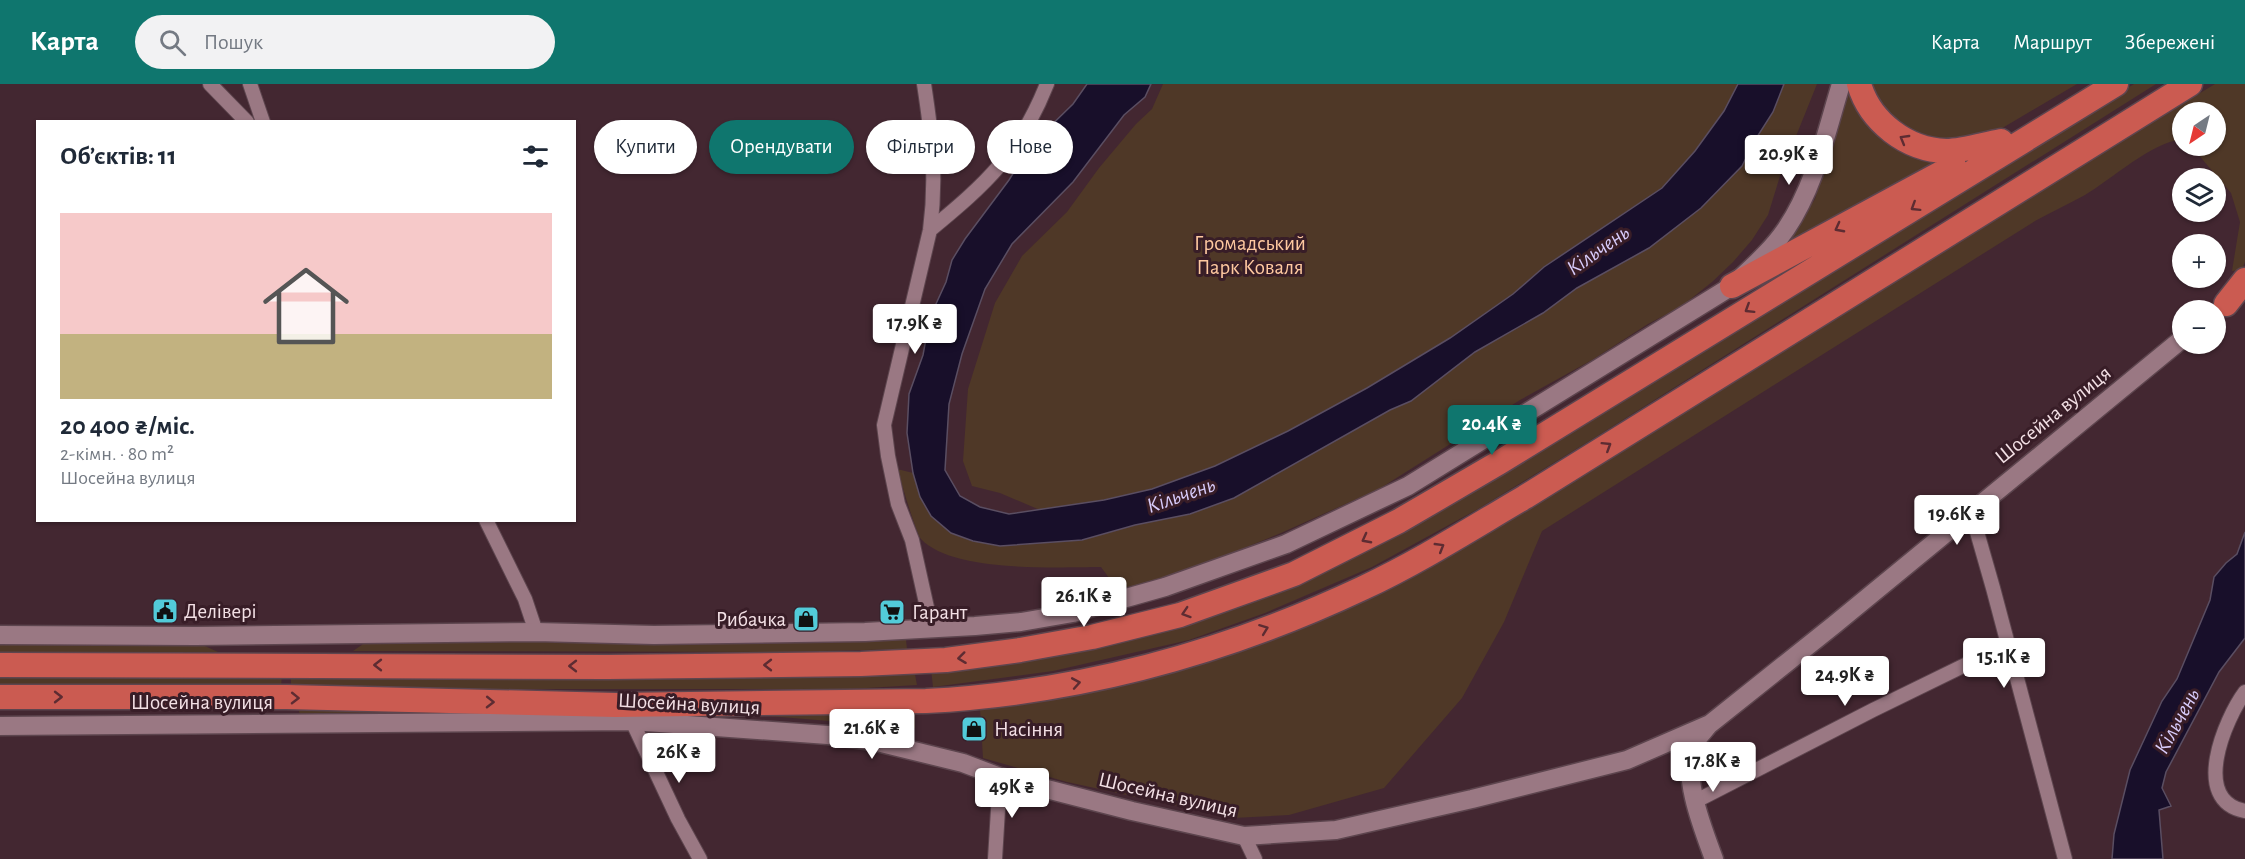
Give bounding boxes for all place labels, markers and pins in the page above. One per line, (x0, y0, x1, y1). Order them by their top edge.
pin: 20.9K ₴ (1734, 135, 1844, 186)
pin: 17.9K ₴ (860, 304, 970, 355)
pin: 20.4K ₴ (1437, 405, 1547, 456)
pin: 19.6K ₴ (1902, 495, 2012, 546)
pin: 26.1K ₴ (1029, 577, 1139, 628)
public building icon: Делівері (150, 596, 180, 626)
supermarket icon: Гарант (877, 597, 907, 627)
place label: Делівері (184, 601, 257, 622)
place label: Гарант (912, 602, 968, 623)
shop icon: Рибачка (791, 604, 821, 634)
place label: Рибачка (716, 609, 786, 630)
pin: 15.1K ₴ (1949, 638, 2059, 689)
pin: 24.9K ₴ (1790, 656, 1900, 707)
pin: 21.6K ₴ (817, 709, 927, 760)
shop icon: Насіння (959, 714, 989, 744)
place label: Насіння (994, 719, 1063, 740)
pin: 26K ₴ (637, 733, 721, 784)
pin: 17.8K ₴ (1658, 742, 1768, 793)
pin: 49K ₴ (970, 768, 1054, 819)

